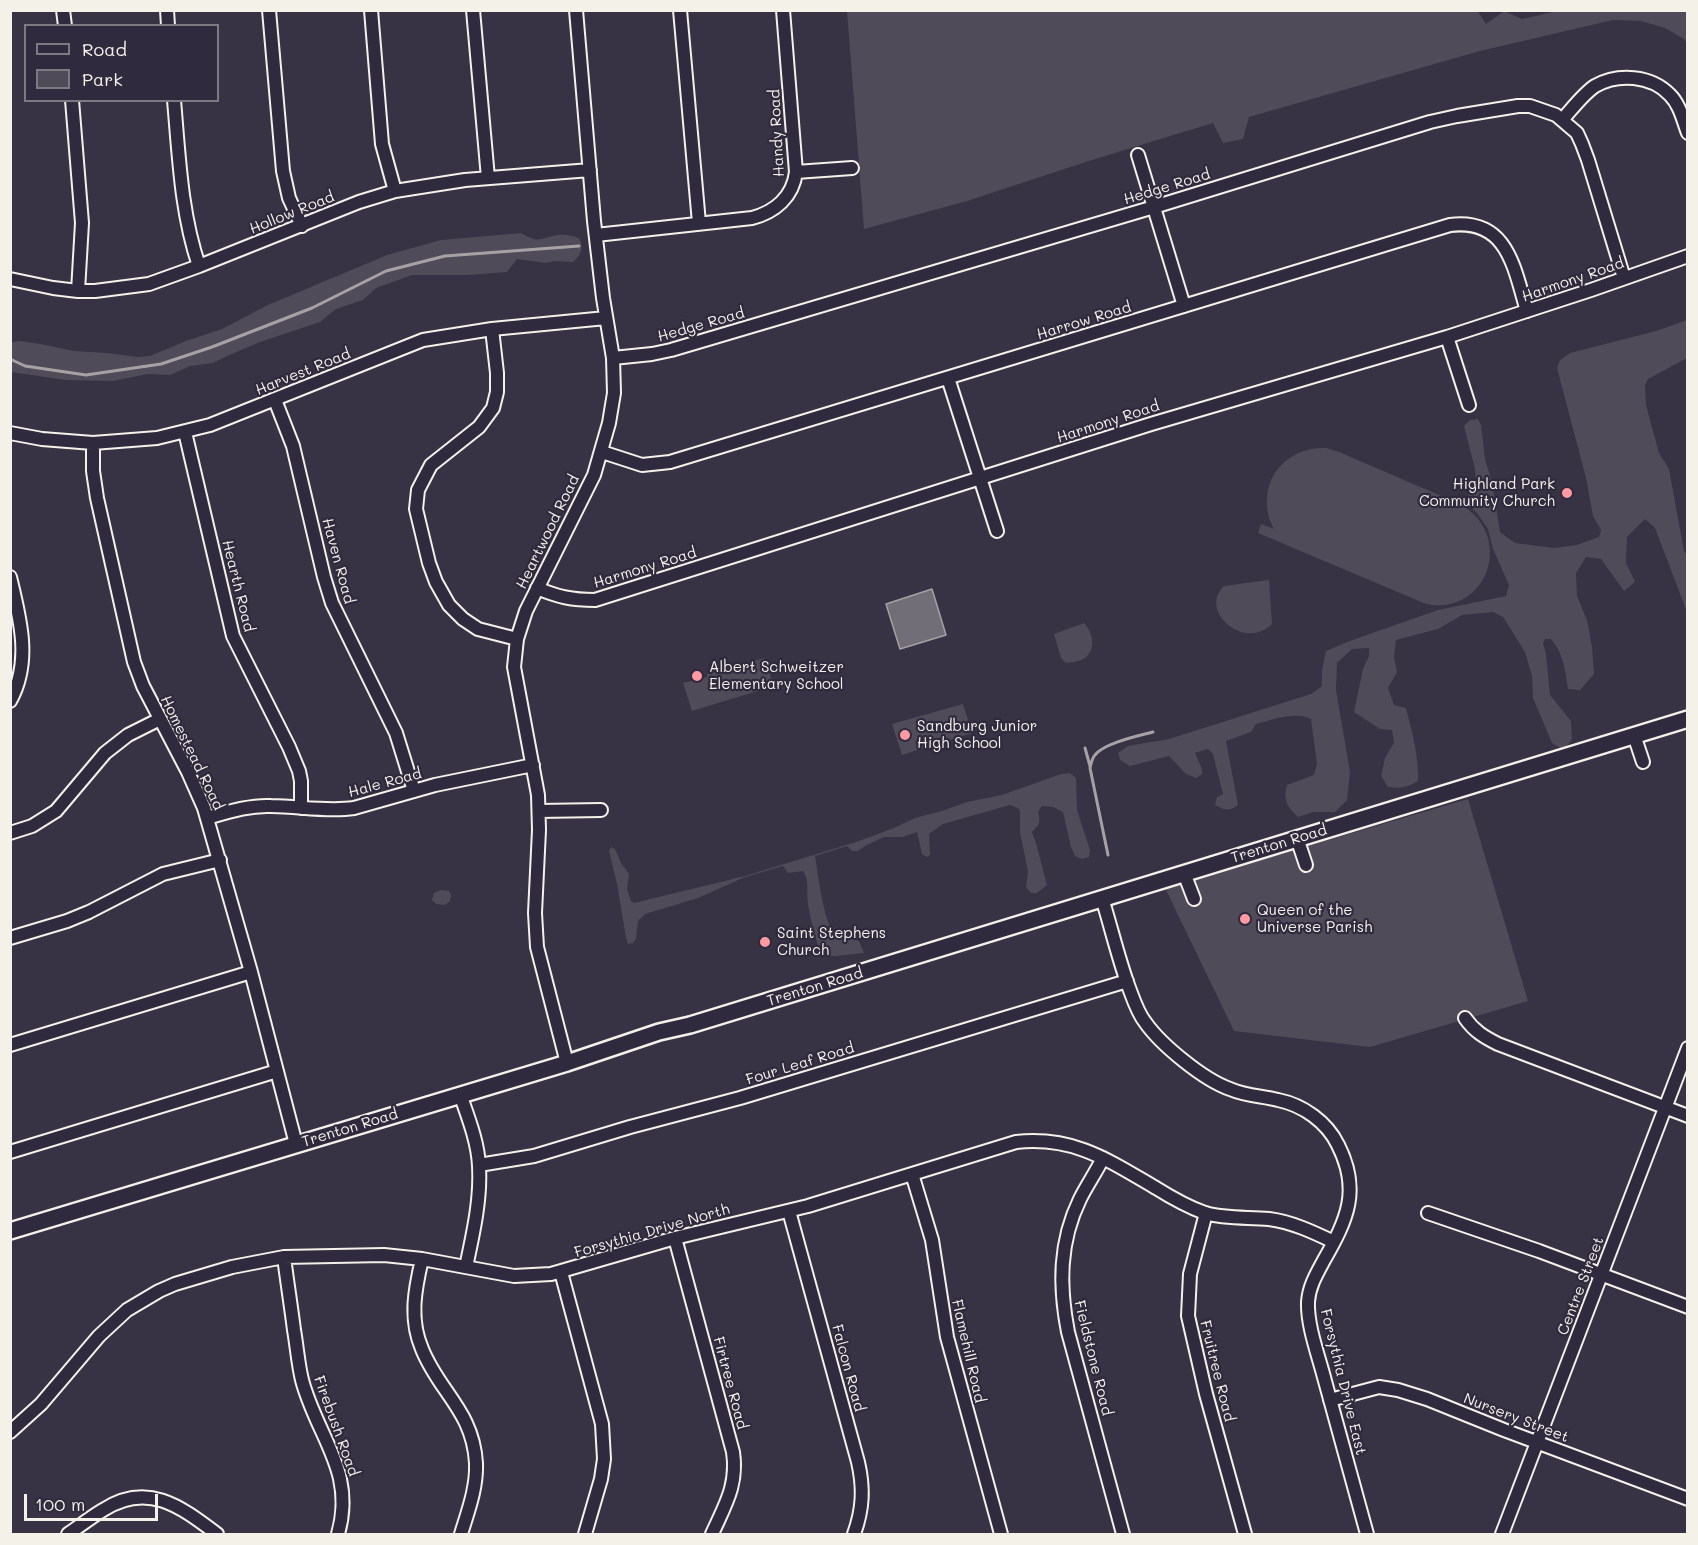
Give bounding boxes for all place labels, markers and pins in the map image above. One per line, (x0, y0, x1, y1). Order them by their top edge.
place label: Highland Park Community Church (1419, 475, 1555, 510)
marker: Highland Park Community Church (1560, 486, 1574, 500)
place label: Albert Schweitzer Elementary School (709, 658, 844, 693)
marker: Albert Schweitzer Elementary School (690, 669, 704, 683)
place label: Sandburg Junior High School (917, 717, 1037, 752)
marker: Sandburg Junior High School (898, 728, 912, 742)
place label: Queen of the Universe Parish (1257, 901, 1372, 936)
marker: Queen of the Universe Parish (1238, 912, 1252, 926)
place label: Saint Stephens Church (777, 924, 886, 959)
marker: Saint Stephens Church (758, 935, 772, 949)

